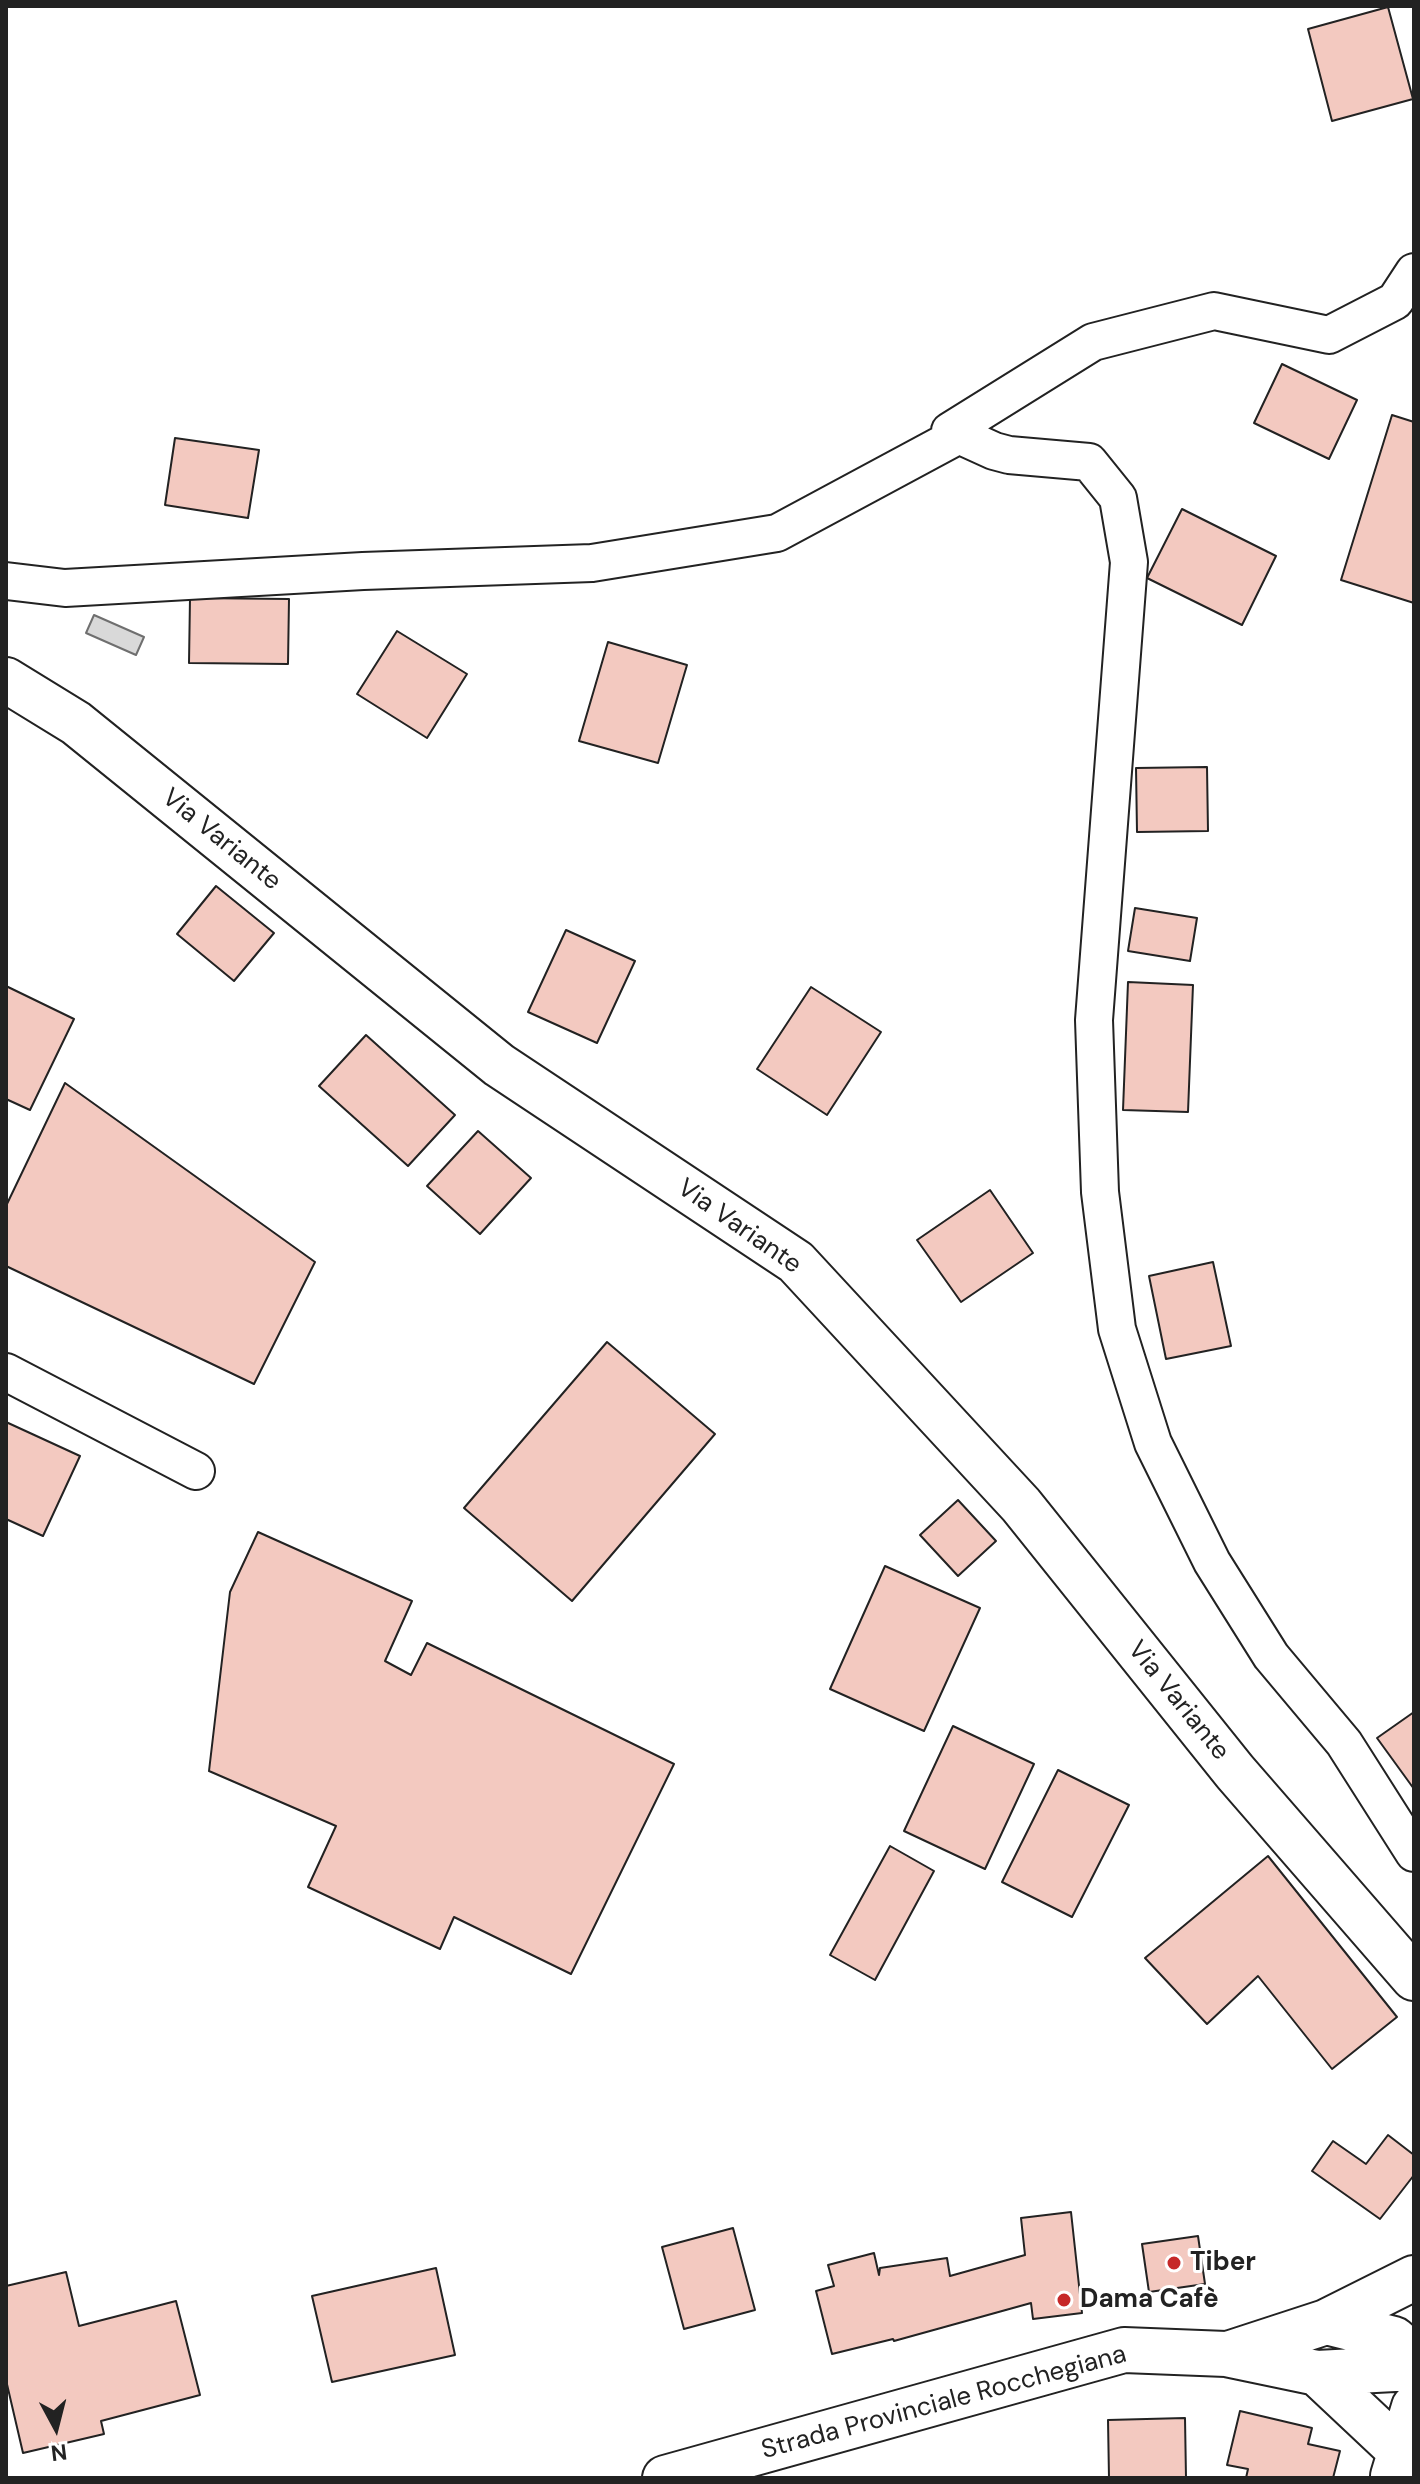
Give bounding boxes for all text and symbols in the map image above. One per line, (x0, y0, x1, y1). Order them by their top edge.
street label: Via Variante (155, 782, 287, 898)
street label: Via Variante (671, 1173, 807, 1281)
street label: Via Variante (1120, 1635, 1236, 1767)
place label: Tiber (1190, 2247, 1256, 2279)
marker: Tiber (1165, 2254, 1183, 2272)
place label: Dama Cafè (1080, 2284, 1219, 2316)
marker: Dama Cafè (1055, 2291, 1073, 2309)
street label: Strada Provinciale Rocchegiana (758, 2339, 1130, 2467)
north arrow (16, 2388, 96, 2468)
text: N (49, 2437, 69, 2468)

